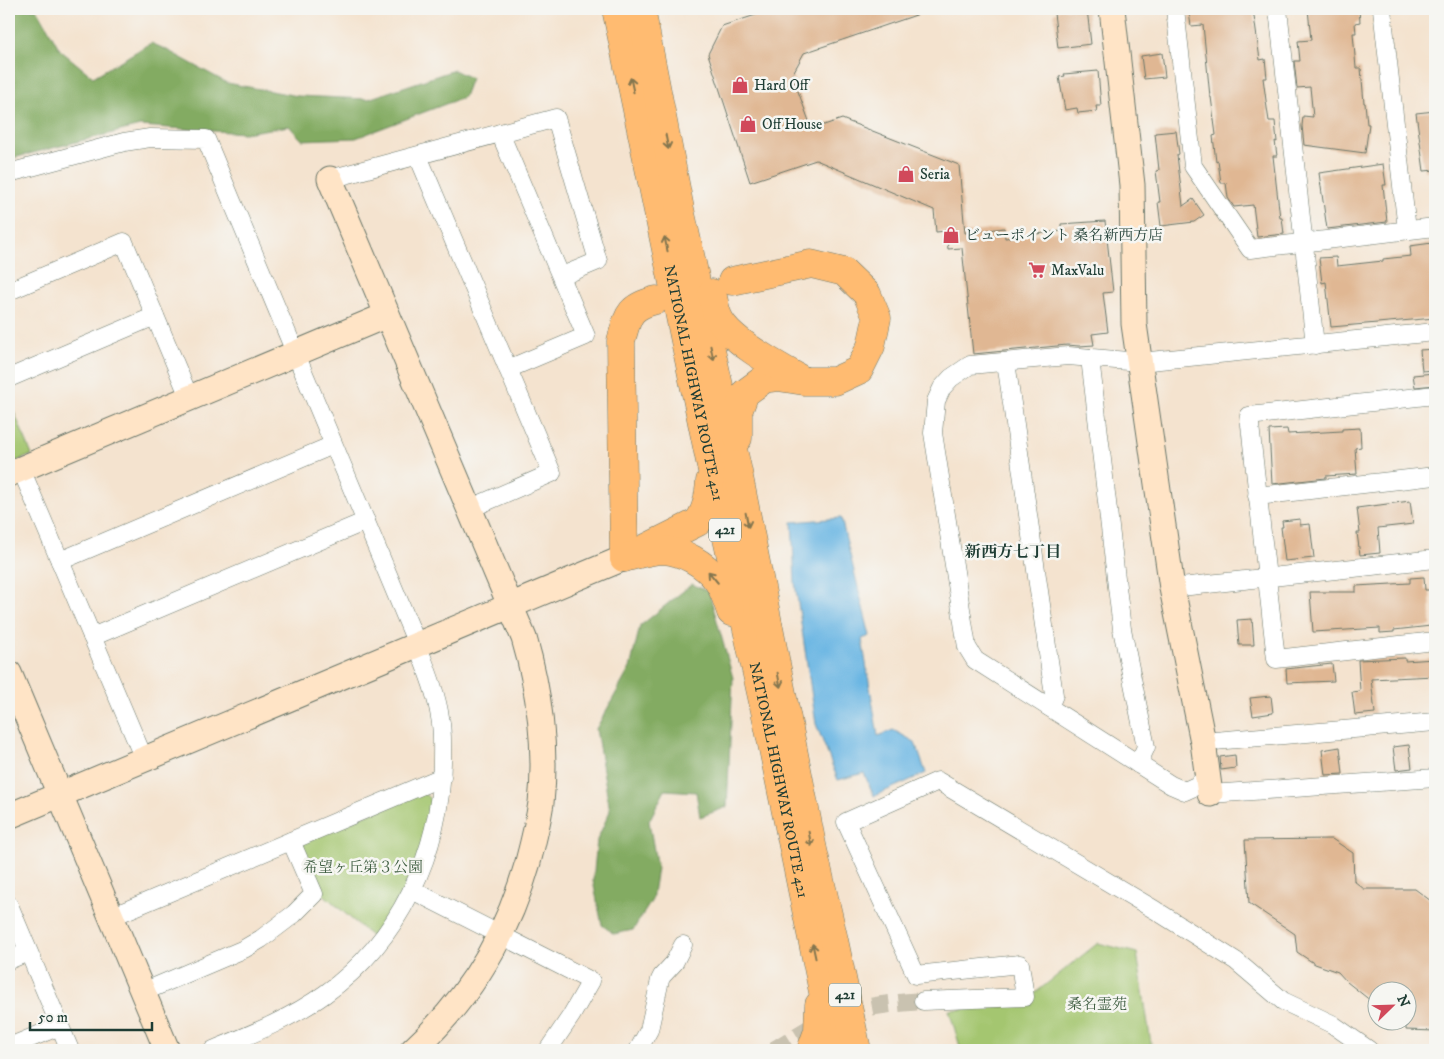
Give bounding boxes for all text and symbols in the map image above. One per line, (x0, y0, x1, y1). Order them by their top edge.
shop icon: Hard Off (730, 75, 750, 95)
place label: Hard Off (754, 76, 811, 95)
one-way arrow (627, 78, 636, 94)
shop icon: Off House (738, 114, 758, 134)
place label: Off House (762, 115, 822, 134)
one-way arrow (663, 134, 673, 150)
shop icon: Seria (896, 164, 916, 184)
place label: Seria (920, 165, 951, 184)
shop icon: ビューポイント 桑名新西方店 (941, 225, 961, 245)
place label: ビューポイント 桑名新西方店 (965, 226, 1163, 245)
one-way arrow (660, 237, 670, 253)
supermarket icon: MaxValu (1027, 260, 1047, 280)
place label: MaxValu (1051, 261, 1104, 280)
street label: NATIONAL HIGHWAY ROUTE 421 (660, 263, 728, 503)
one-way arrow (708, 344, 717, 360)
one-way arrow (743, 512, 753, 528)
road number: 421 (709, 518, 741, 542)
district label: 新西方七丁目 (964, 542, 1061, 562)
one-way arrow (708, 571, 719, 584)
street label: NATIONAL HIGHWAY ROUTE 421 (745, 660, 813, 899)
one-way arrow (775, 671, 784, 687)
one-way arrow (806, 831, 816, 847)
park label: 希望ヶ丘第３公園 (303, 858, 423, 877)
one-way arrow (809, 944, 818, 960)
north arrow (1366, 982, 1416, 1032)
road number: 421 (829, 984, 861, 1006)
text: N (1393, 993, 1414, 1011)
park label: 桑名霊苑 (1067, 995, 1127, 1014)
scale bar (30, 999, 152, 1031)
text: 50 m (38, 1008, 68, 1027)

